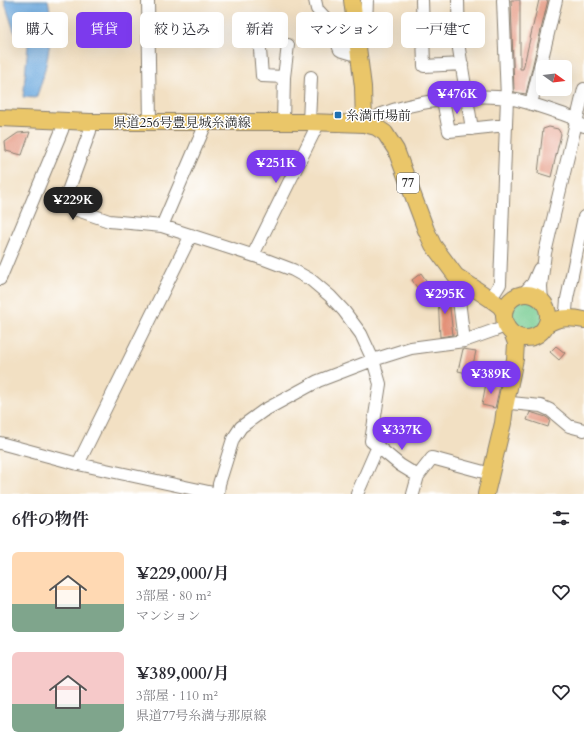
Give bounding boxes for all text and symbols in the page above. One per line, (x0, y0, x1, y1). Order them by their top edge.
chip: 購入 (12, 12, 68, 48)
chip: 賃貸 (76, 12, 132, 48)
chip: 絞り込み (140, 12, 224, 48)
chip: 新着 (232, 12, 288, 48)
chip: マンション (296, 12, 393, 48)
chip: 一戸建て (401, 12, 485, 48)
north arrow (536, 60, 572, 96)
map controls (536, 60, 572, 96)
pin: ¥476K (429, 81, 485, 115)
text: ¥476K (437, 85, 477, 103)
place label: 糸満市場前 (346, 107, 411, 125)
marker: 糸満市場前 (333, 110, 343, 120)
street label: 県道256号豊見城糸満線 (114, 114, 250, 132)
pin: ¥251K (248, 150, 304, 184)
text: ¥251K (256, 154, 296, 172)
road number: 77 (397, 173, 419, 193)
pin: ¥229K (45, 187, 101, 221)
text: ¥229K (53, 191, 93, 209)
pin: ¥295K (417, 281, 473, 315)
text: ¥295K (425, 285, 465, 303)
pin: ¥389K (463, 361, 519, 395)
text: ¥389K (471, 365, 511, 383)
pin: ¥337K (374, 417, 430, 451)
text: ¥337K (382, 421, 422, 439)
icon: filters (550, 507, 572, 529)
text: 6件の物件 (12, 508, 89, 531)
text: ¥229,000/月 (136, 562, 230, 585)
icon: home (44, 568, 92, 616)
icon: heart (550, 581, 572, 603)
text: 3部屋 · 80 m² (136, 587, 211, 605)
text: マンション (136, 607, 200, 625)
text: ¥389,000/月 (136, 662, 230, 685)
icon: home (44, 668, 92, 716)
icon: heart (550, 681, 572, 703)
text: 3部屋 · 110 m² (136, 687, 218, 705)
text: 県道77号糸満与那原線 (136, 707, 266, 725)

